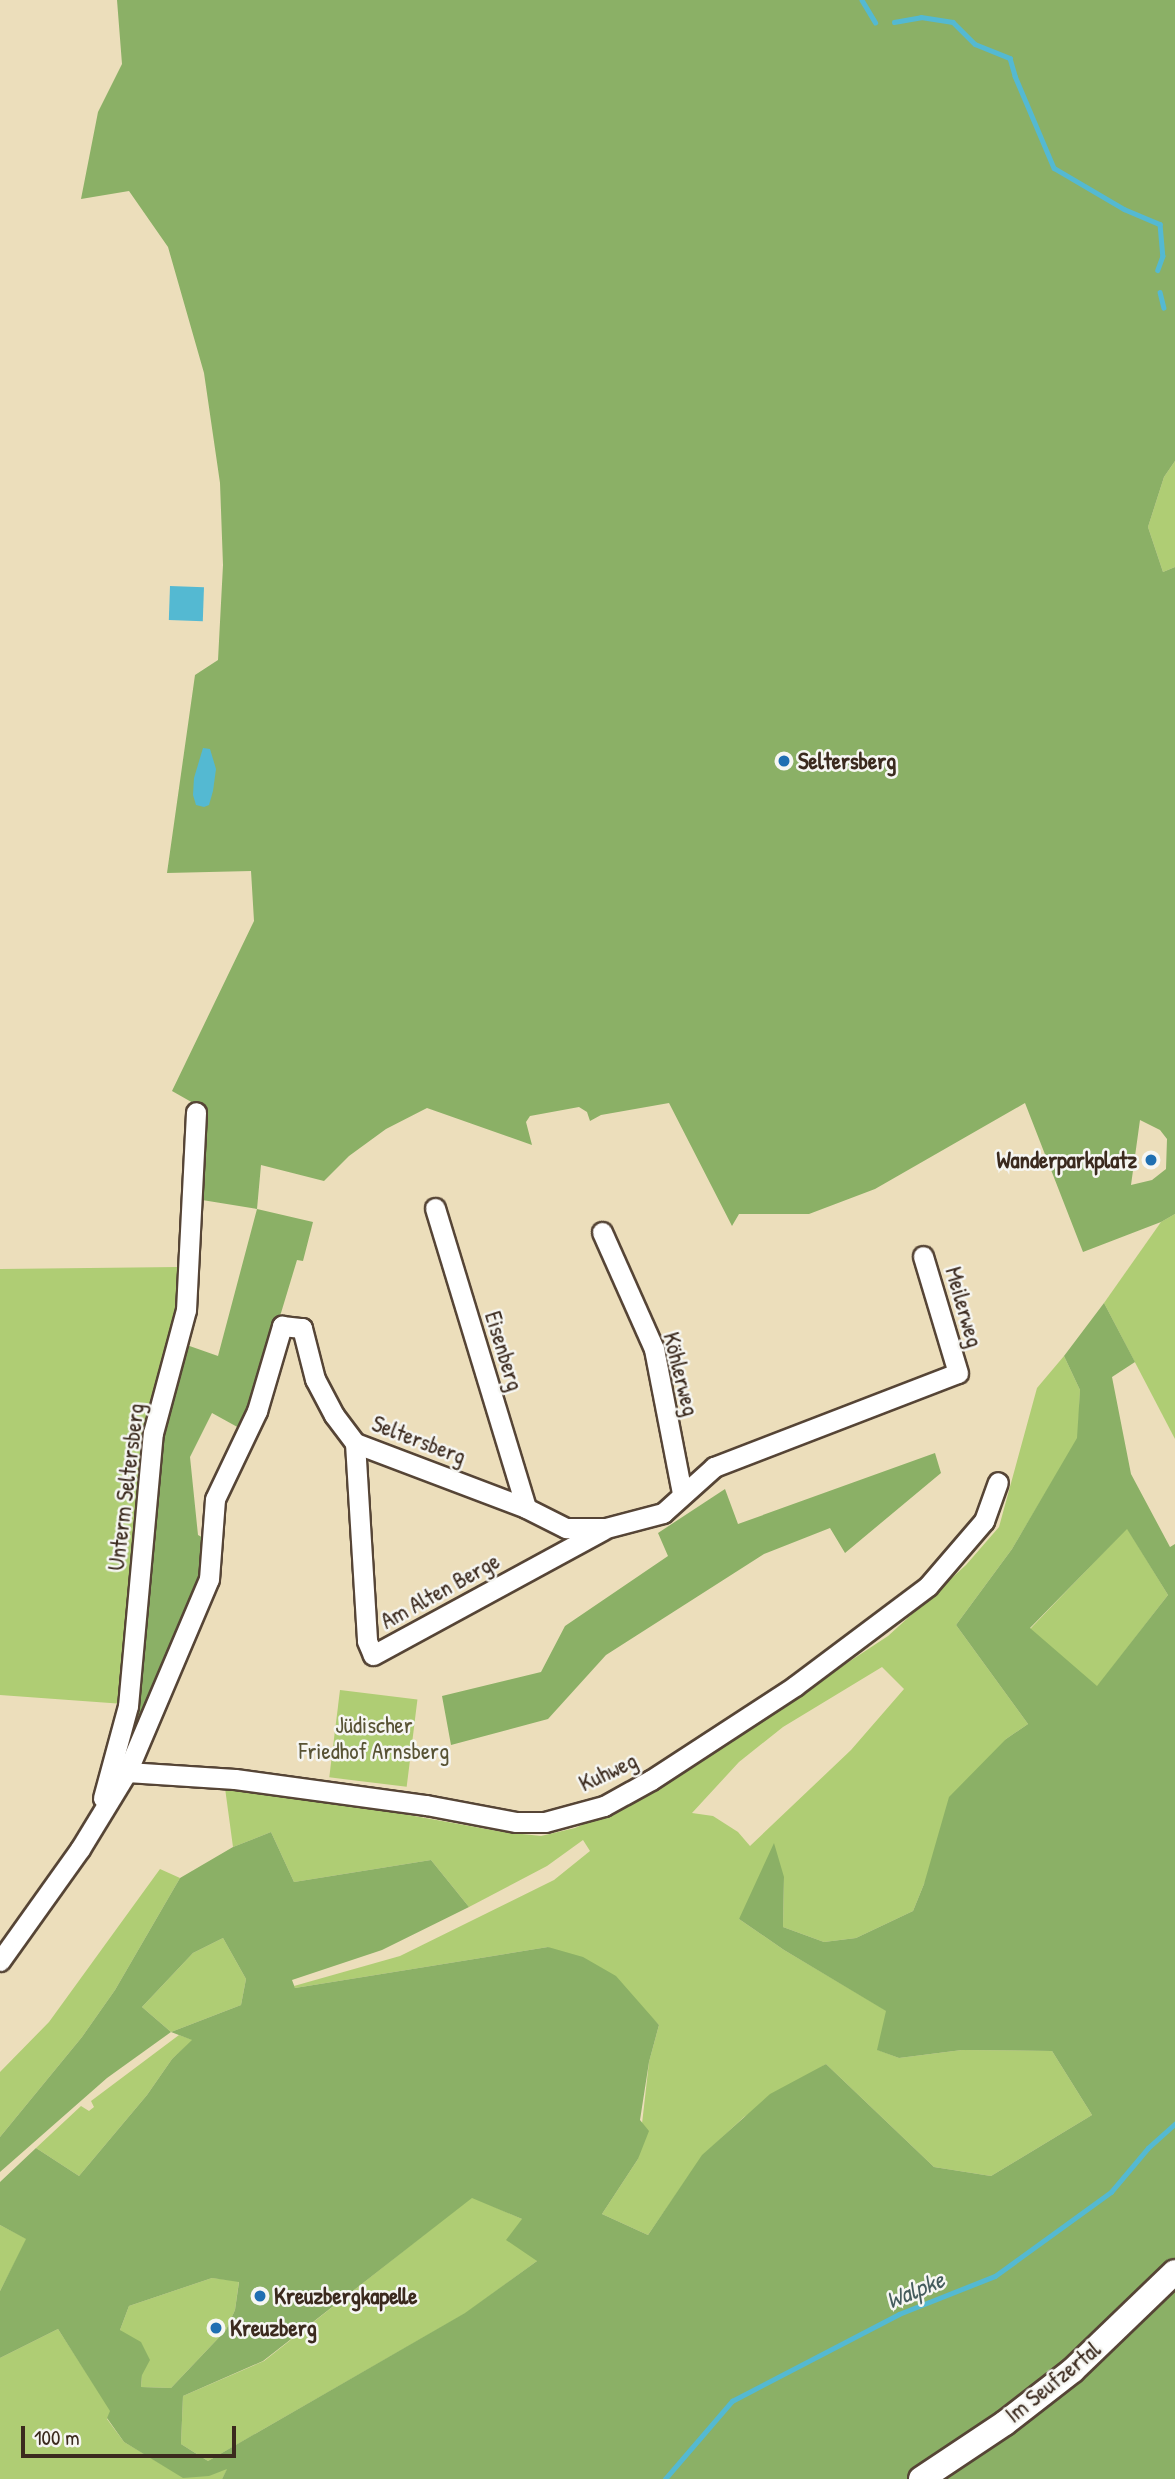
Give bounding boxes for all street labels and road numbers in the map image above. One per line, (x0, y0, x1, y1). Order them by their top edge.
street label: Meilerweg (939, 1264, 989, 1350)
street label: Eisenberg (479, 1308, 529, 1394)
street label: Köhlerweg (657, 1329, 705, 1419)
street label: Unterm Seltersberg (102, 1402, 150, 1572)
street label: Seltersberg (368, 1409, 470, 1471)
street label: Am Alten Berge (376, 1547, 504, 1635)
street label: Kuhweg (575, 1747, 641, 1797)
street label: Im Seufzertal (1000, 2335, 1106, 2429)

